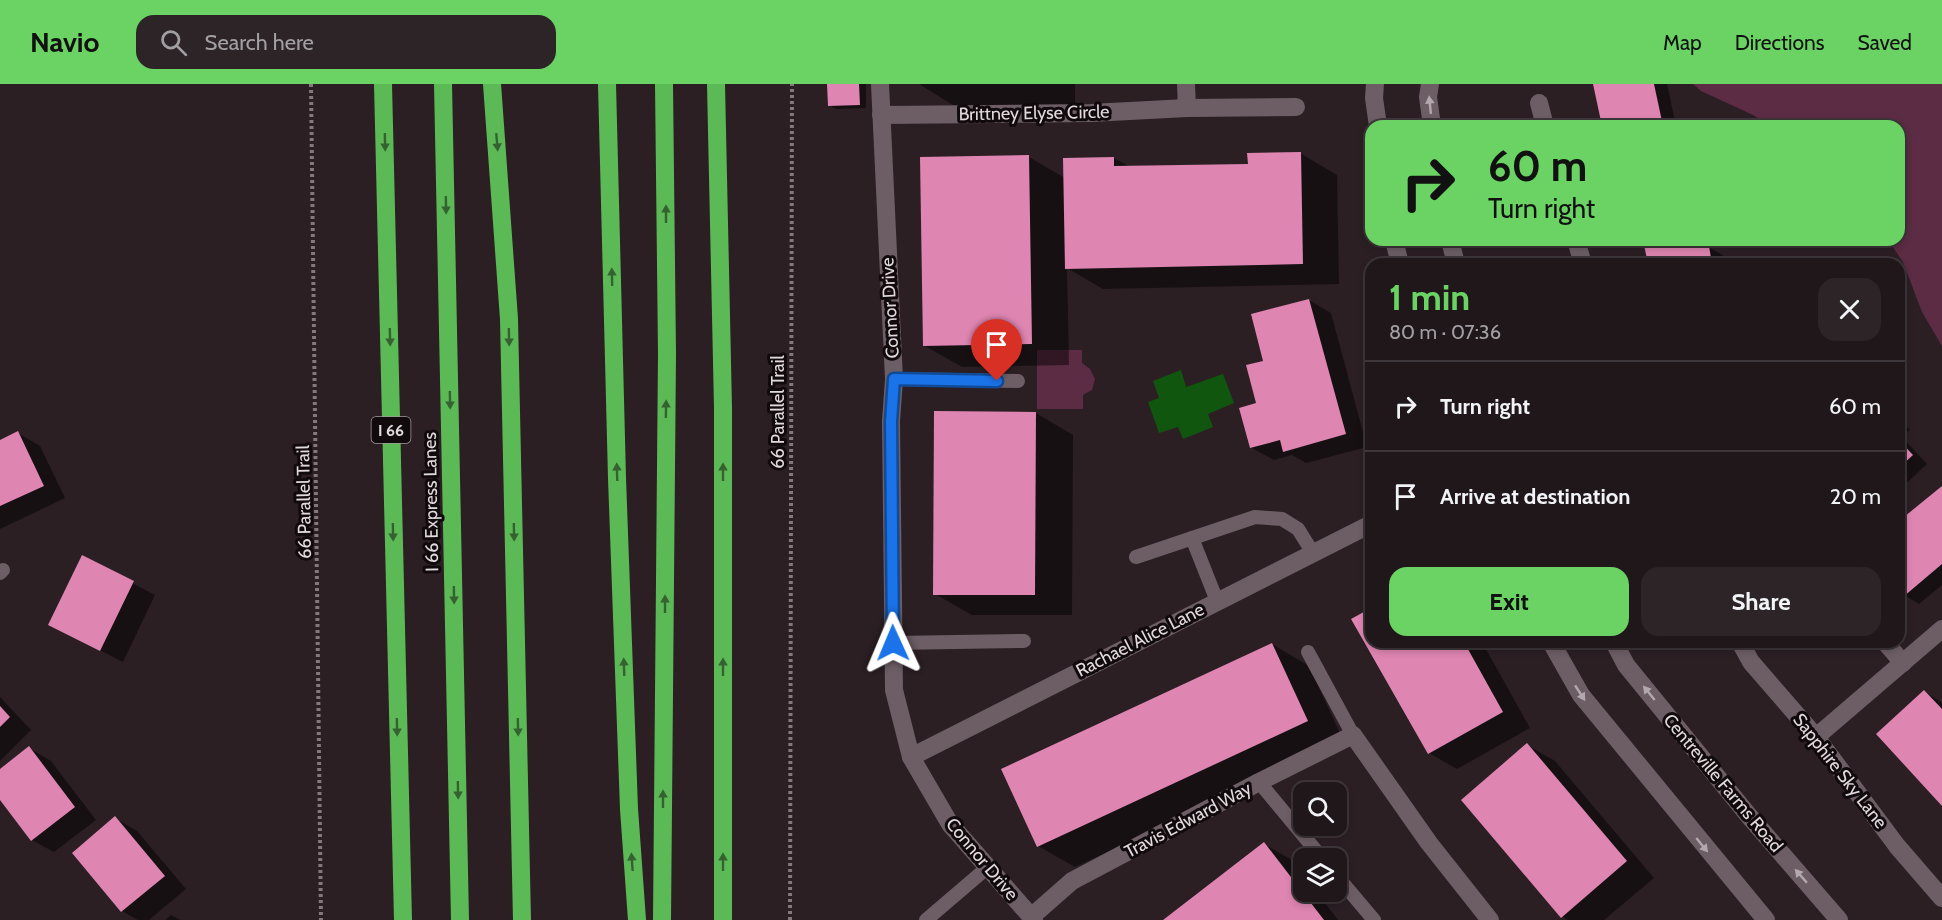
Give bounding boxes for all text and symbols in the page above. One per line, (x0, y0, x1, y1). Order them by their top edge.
search box (136, 15, 556, 69)
text: Navio (30, 25, 100, 59)
icon: search (157, 26, 190, 59)
text: Search here (205, 29, 314, 56)
text: Map (1663, 30, 1702, 55)
text: Directions (1735, 30, 1824, 55)
text: Saved (1857, 30, 1912, 55)
one-way arrow (1425, 95, 1435, 114)
street label: Brittney Elyse Circle (958, 101, 1110, 125)
one-way arrow (380, 133, 389, 152)
one-way arrow (492, 133, 502, 152)
text: 60 m (1488, 140, 1587, 192)
icon: right (1389, 144, 1467, 222)
text: Turn right (1488, 192, 1595, 225)
one-way arrow (441, 196, 451, 215)
one-way arrow (661, 204, 670, 223)
street label: Connor Drive (876, 257, 904, 359)
one-way arrow (607, 268, 617, 287)
text: 1 min (1389, 275, 1470, 319)
button: close (1818, 278, 1881, 341)
pin (971, 319, 1022, 381)
text: 80 m · 07:36 (1389, 320, 1501, 344)
one-way arrow (505, 327, 514, 346)
one-way arrow (385, 328, 394, 347)
icon: arrive (980, 328, 1013, 361)
street label: 66 Parallel Trail (767, 354, 789, 469)
icon: right (1389, 390, 1422, 423)
one-way arrow (445, 391, 455, 410)
text: Turn right (1440, 393, 1530, 420)
text: 60 m (1829, 393, 1881, 420)
one-way arrow (661, 399, 671, 418)
road number: I 66 (372, 417, 410, 443)
street label: I 66 Express Lanes (419, 432, 443, 572)
street label: 66 Parallel Trail (292, 444, 316, 559)
one-way arrow (612, 462, 622, 481)
one-way arrow (718, 462, 728, 481)
icon: arrive (1389, 480, 1422, 513)
text: Arrive at destination (1440, 483, 1630, 510)
text: 20 m (1830, 483, 1881, 510)
one-way arrow (509, 522, 518, 541)
one-way arrow (389, 523, 398, 542)
button: Exit (1389, 567, 1629, 636)
button: Share (1641, 567, 1881, 636)
one-way arrow (449, 586, 458, 605)
one-way arrow (660, 594, 669, 613)
street label: Rachael Alice Lane (1072, 598, 1208, 682)
position arrow (861, 611, 925, 675)
one-way arrow (619, 657, 629, 676)
one-way arrow (718, 657, 728, 676)
one-way arrow (1575, 684, 1586, 701)
one-way arrow (1643, 685, 1656, 701)
street label: Centreville Farms Road (1659, 709, 1787, 857)
street label: Sapphire Sky Lane (1788, 709, 1892, 833)
one-way arrow (513, 717, 522, 736)
one-way arrow (392, 718, 402, 737)
street label: Travis Edward Way (1121, 777, 1255, 863)
one-way arrow (453, 781, 462, 800)
map controls (1293, 782, 1347, 902)
button: search (1293, 782, 1347, 836)
one-way arrow (658, 789, 668, 808)
street label: Connor Drive (941, 813, 1023, 905)
one-way arrow (1696, 837, 1709, 853)
button: layers (1293, 848, 1347, 902)
one-way arrow (628, 852, 637, 871)
one-way arrow (718, 852, 728, 871)
one-way arrow (1794, 868, 1807, 884)

